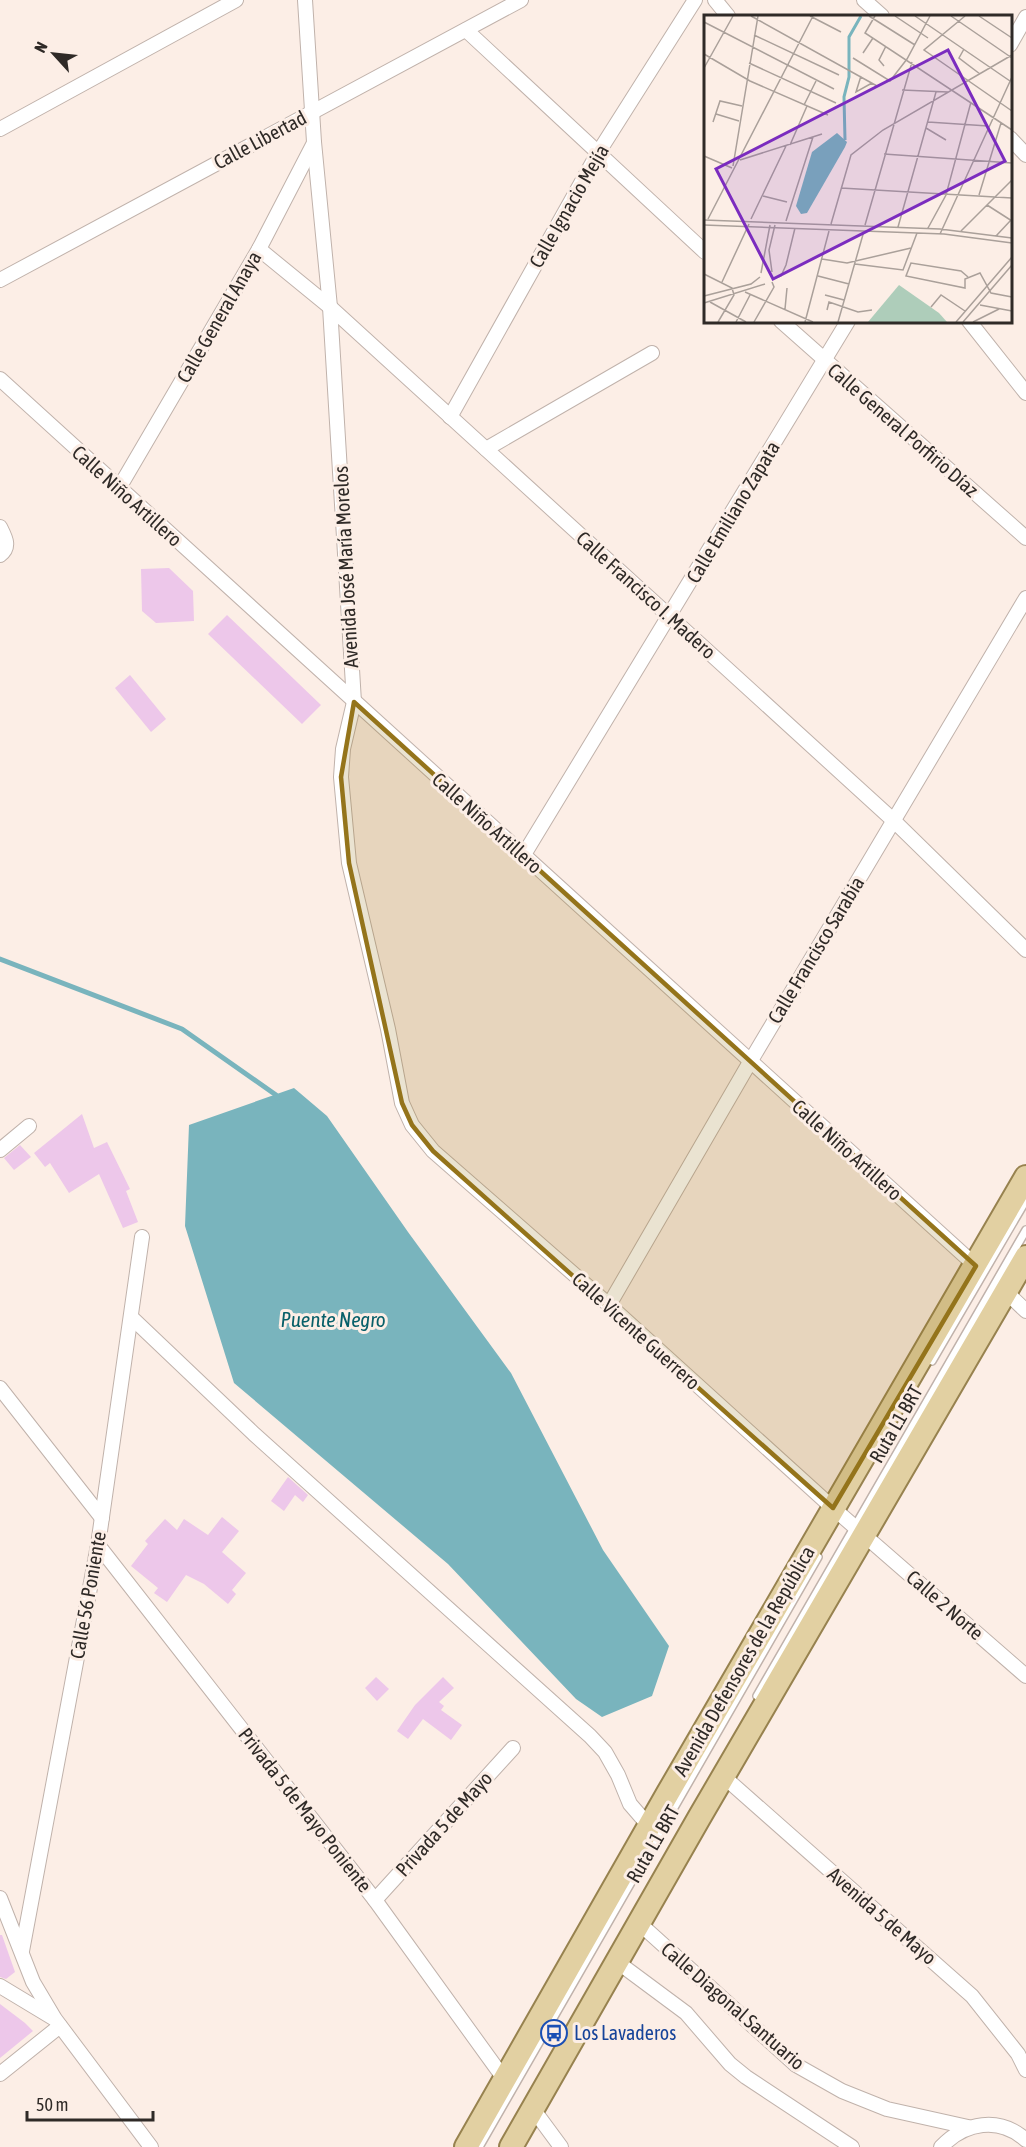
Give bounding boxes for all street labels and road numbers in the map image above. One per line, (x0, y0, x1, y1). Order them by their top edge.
street label: Calle Libertad (209, 106, 310, 174)
street label: Calle Ignacio Mejía (524, 140, 613, 271)
street label: Calle General Anaya (172, 247, 266, 387)
street label: Calle General Porfirio Díaz (823, 358, 983, 501)
street label: Calle Emiliano Zapata (681, 437, 784, 587)
street label: Calle Niño Artillero (68, 440, 187, 551)
street label: Avenida José María Morelos (329, 466, 362, 668)
street label: Calle Francisco I. Madero (572, 526, 721, 663)
street label: Calle Niño Artillero (428, 767, 547, 878)
street label: Calle Francisco Sarabia (763, 872, 868, 1027)
street label: Calle Niño Artillero (788, 1094, 907, 1205)
street label: Calle Vicente Guerrero (568, 1267, 705, 1394)
street label: Ruta L1 BRT (864, 1381, 927, 1467)
street label: Calle 56 Poniente (65, 1530, 110, 1660)
street label: Avenida Defensores de la República (668, 1542, 819, 1780)
street label: Calle 2 Norte (902, 1565, 988, 1644)
street label: Privada 5 de Mayo Poniente (234, 1723, 377, 1896)
street label: Privada 5 de Mayo (391, 1767, 497, 1881)
street label: Ruta L1 BRT (621, 1801, 684, 1887)
street label: Avenida 5 de Mayo (823, 1862, 941, 1969)
street label: Calle Diagonal Santuario (657, 1937, 810, 2074)

